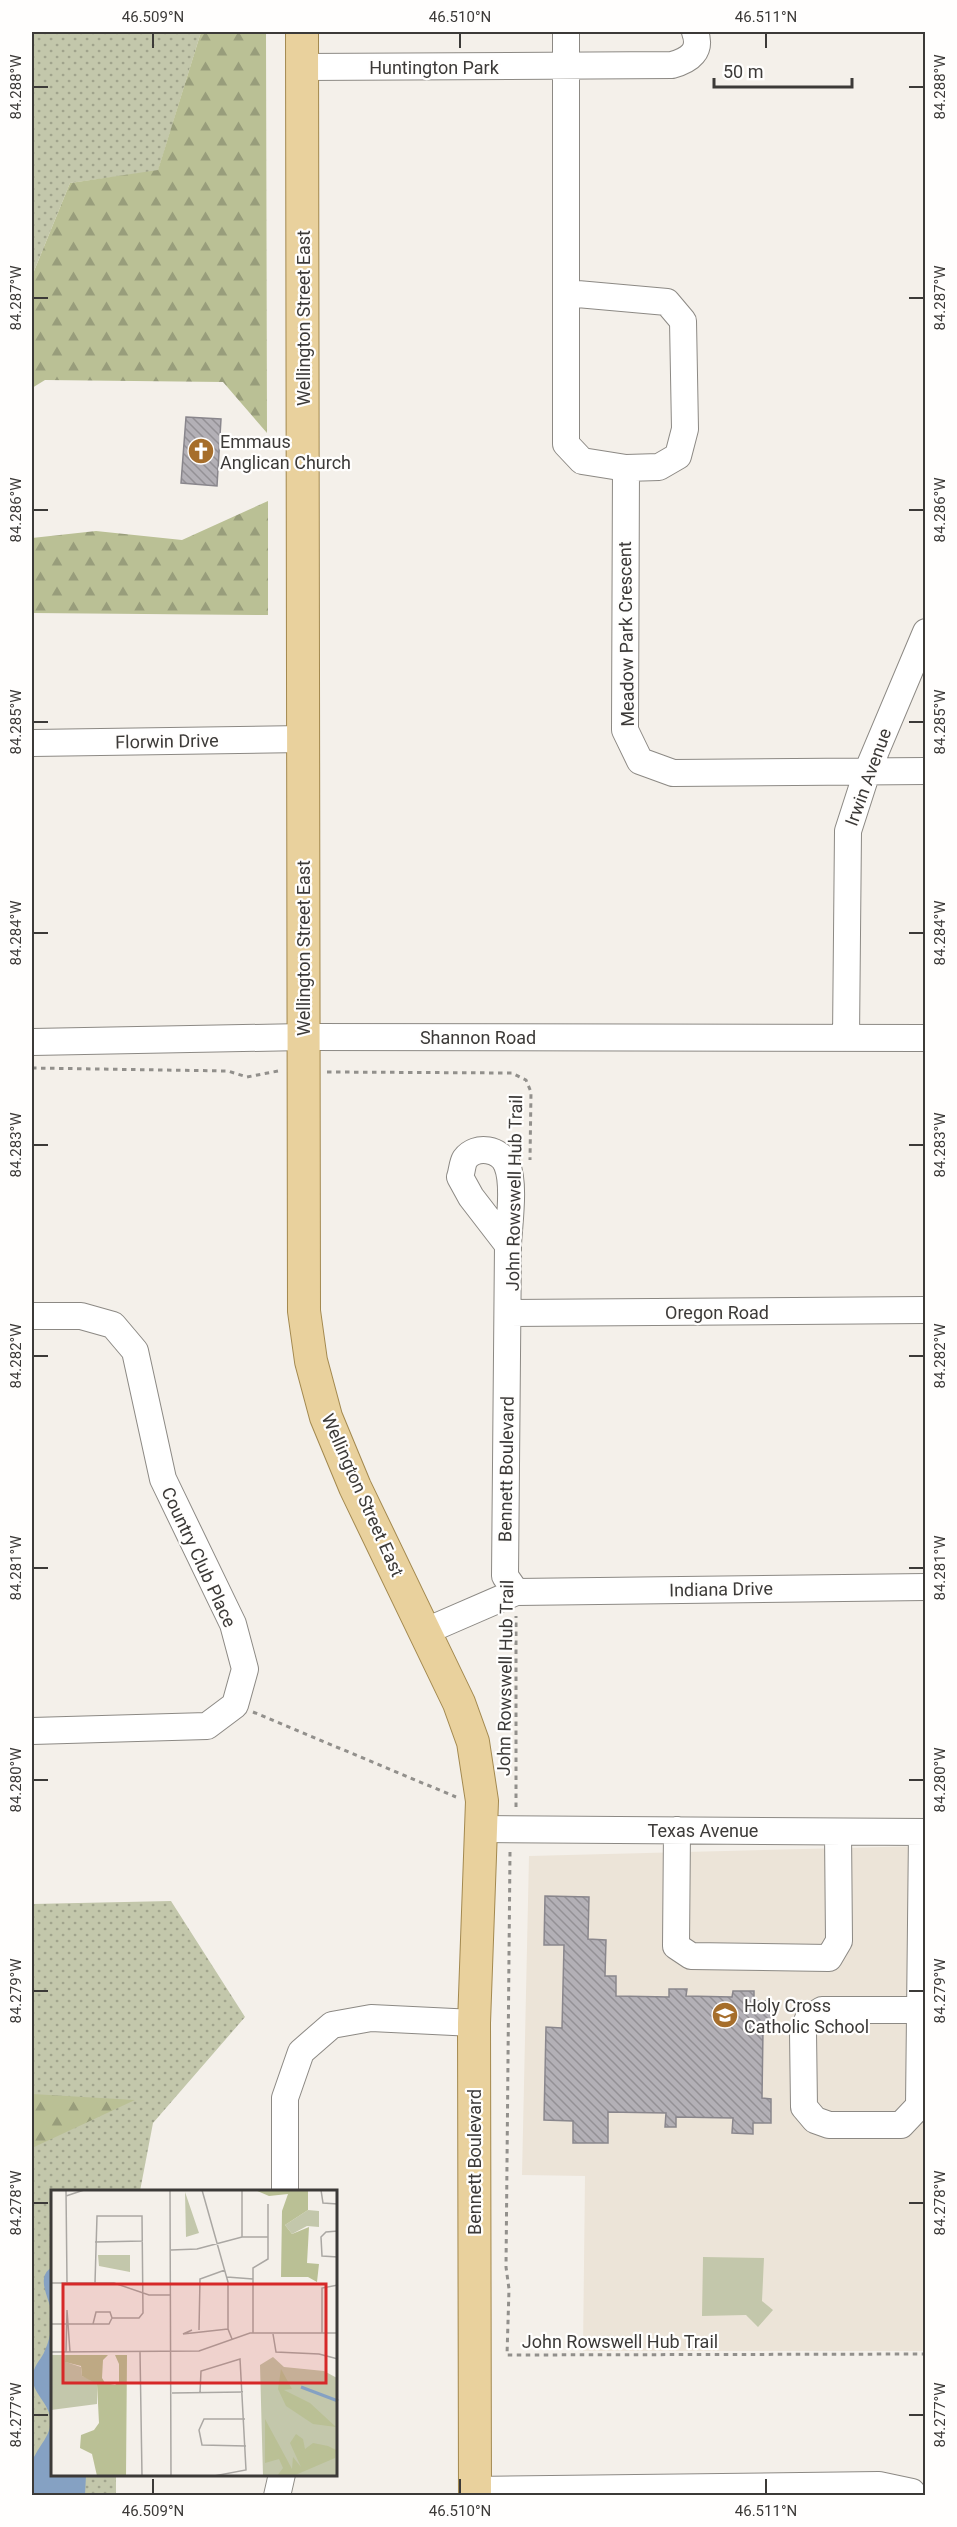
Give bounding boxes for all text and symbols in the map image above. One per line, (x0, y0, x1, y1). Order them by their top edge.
text: 46.509°N (122, 8, 184, 26)
text: 46.510°N (429, 8, 491, 26)
text: 46.511°N (735, 8, 797, 26)
scale bar (714, 51, 852, 89)
text: 84.288°W (7, 54, 25, 120)
text: 84.288°W (931, 54, 949, 120)
street label: Huntington Park (369, 57, 500, 78)
text: 50 m (723, 61, 763, 82)
street label: Wellington Street East (293, 230, 314, 406)
text: 84.287°W (7, 265, 25, 331)
text: 84.287°W (931, 265, 949, 331)
place label: Emmaus Anglican Church (220, 431, 351, 473)
church icon: Emmaus Anglican Church (186, 436, 216, 466)
text: 84.286°W (7, 477, 25, 543)
text: 84.286°W (931, 477, 949, 543)
street label: Meadow Park Crescent (614, 541, 638, 727)
text: 84.285°W (7, 689, 25, 755)
text: 84.285°W (931, 689, 949, 755)
street label: Irwin Avenue (841, 725, 895, 829)
street label: Florwin Drive (115, 730, 219, 752)
street label: Wellington Street East (293, 860, 314, 1036)
text: 84.284°W (7, 900, 25, 966)
text: 84.284°W (931, 900, 949, 966)
street label: Shannon Road (420, 1027, 536, 1048)
street label: John Rowswell Hub Trail (502, 1095, 526, 1291)
text: 84.283°W (7, 1112, 25, 1178)
text: 84.283°W (931, 1112, 949, 1178)
street label: Oregon Road (665, 1302, 769, 1323)
text: 84.282°W (7, 1323, 25, 1389)
text: 84.282°W (931, 1323, 949, 1389)
street label: Bennett Boulevard (494, 1396, 518, 1542)
street label: Wellington Street East (318, 1410, 408, 1580)
street label: Country Club Place (157, 1484, 241, 1630)
text: 84.281°W (7, 1535, 25, 1601)
text: 84.281°W (931, 1535, 949, 1601)
street label: Indiana Drive (669, 1578, 773, 1600)
street label: John Rowswell Hub Trail (493, 1580, 517, 1776)
text: 84.280°W (7, 1747, 25, 1813)
text: 84.280°W (931, 1747, 949, 1813)
street label: Texas Avenue (648, 1820, 758, 1841)
text: 84.279°W (7, 1958, 25, 2024)
text: 84.279°W (931, 1958, 949, 2024)
place label: Holy Cross Catholic School (744, 1995, 869, 2037)
school or university icon: Holy Cross Catholic School (710, 2000, 740, 2030)
street label: Bennett Boulevard (464, 2089, 485, 2235)
text: 84.278°W (7, 2170, 25, 2236)
text: 84.278°W (931, 2170, 949, 2236)
inset map (51, 2190, 338, 2476)
street label: John Rowswell Hub Trail (522, 2331, 718, 2352)
text: 84.277°W (7, 2382, 25, 2448)
text: 84.277°W (931, 2382, 949, 2448)
text: 46.509°N (122, 2502, 184, 2520)
text: 46.510°N (429, 2502, 491, 2520)
text: 46.511°N (735, 2502, 797, 2520)

